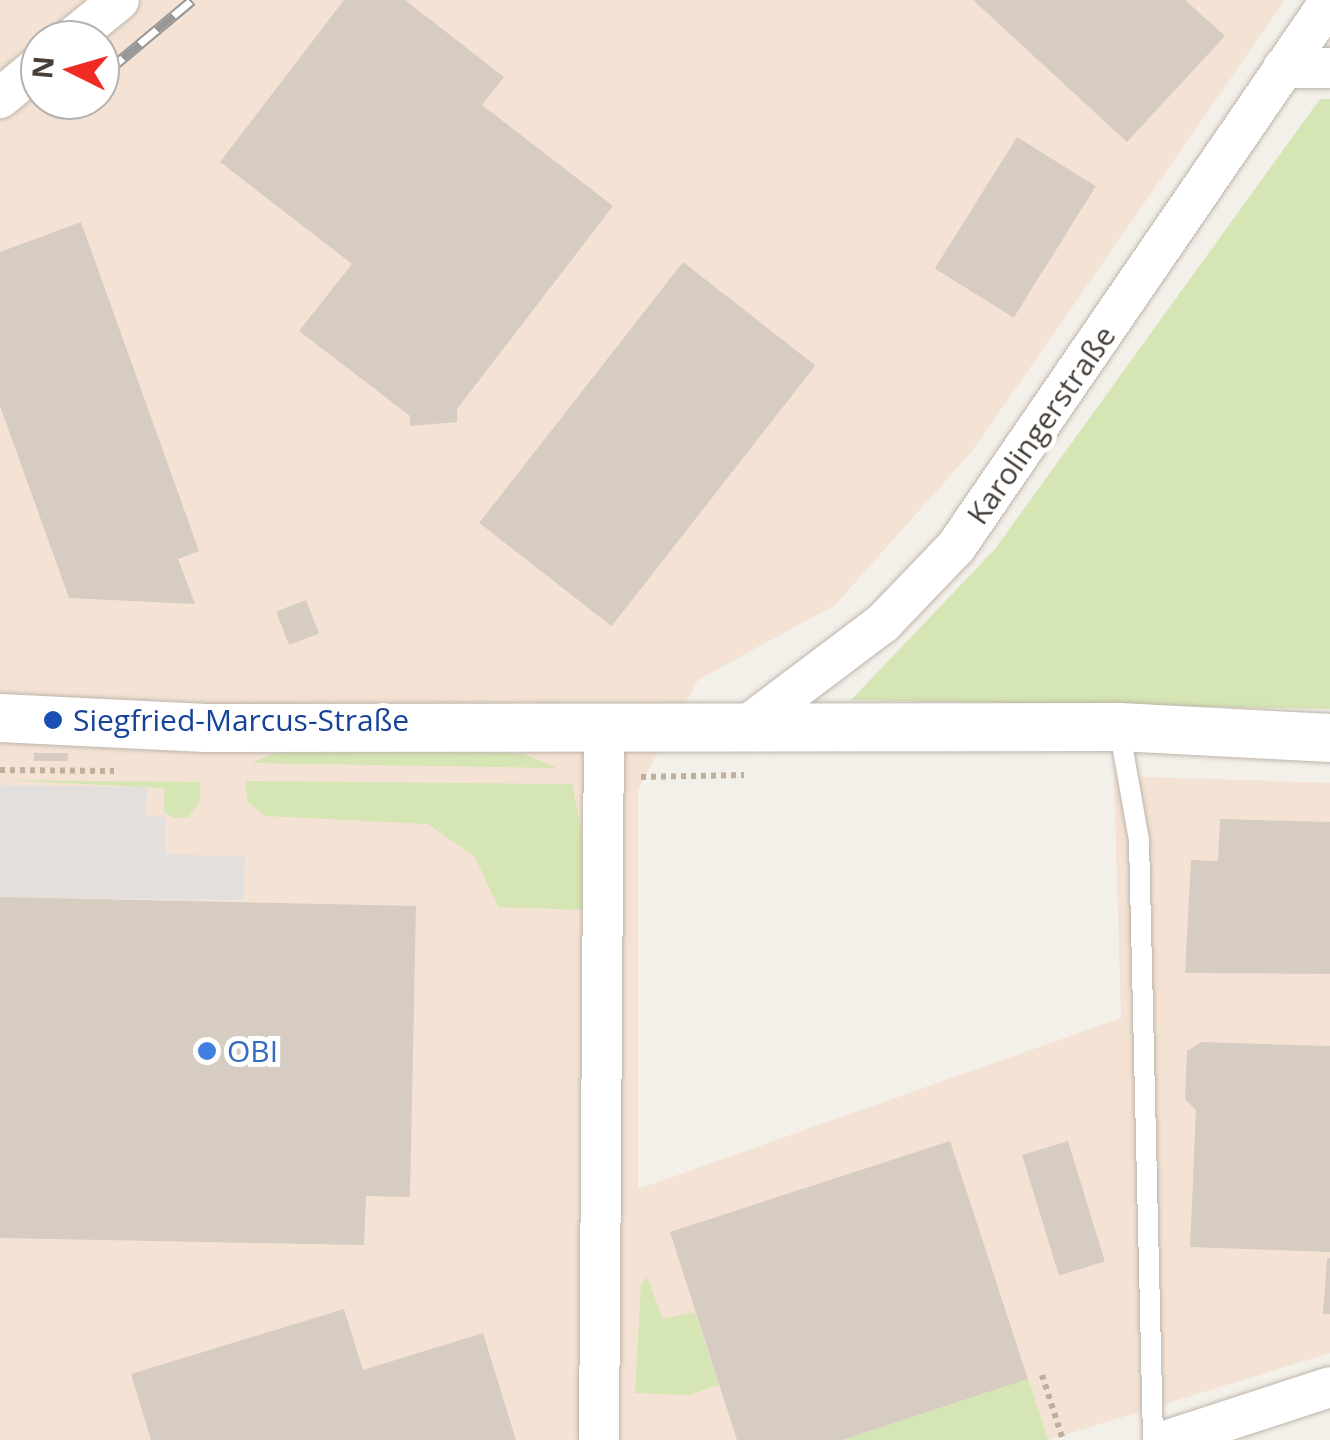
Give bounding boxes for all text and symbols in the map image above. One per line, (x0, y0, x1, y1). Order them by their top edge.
north arrow (20, 20, 120, 120)
text: N (22, 55, 62, 81)
street label: Karolingerstraße (959, 319, 1123, 531)
place label: Siegfried-Marcus-Straße (73, 702, 409, 738)
marker: Siegfried-Marcus-Straße (42, 709, 64, 731)
place label: OBI (227, 1033, 278, 1069)
marker: OBI (196, 1040, 218, 1062)

